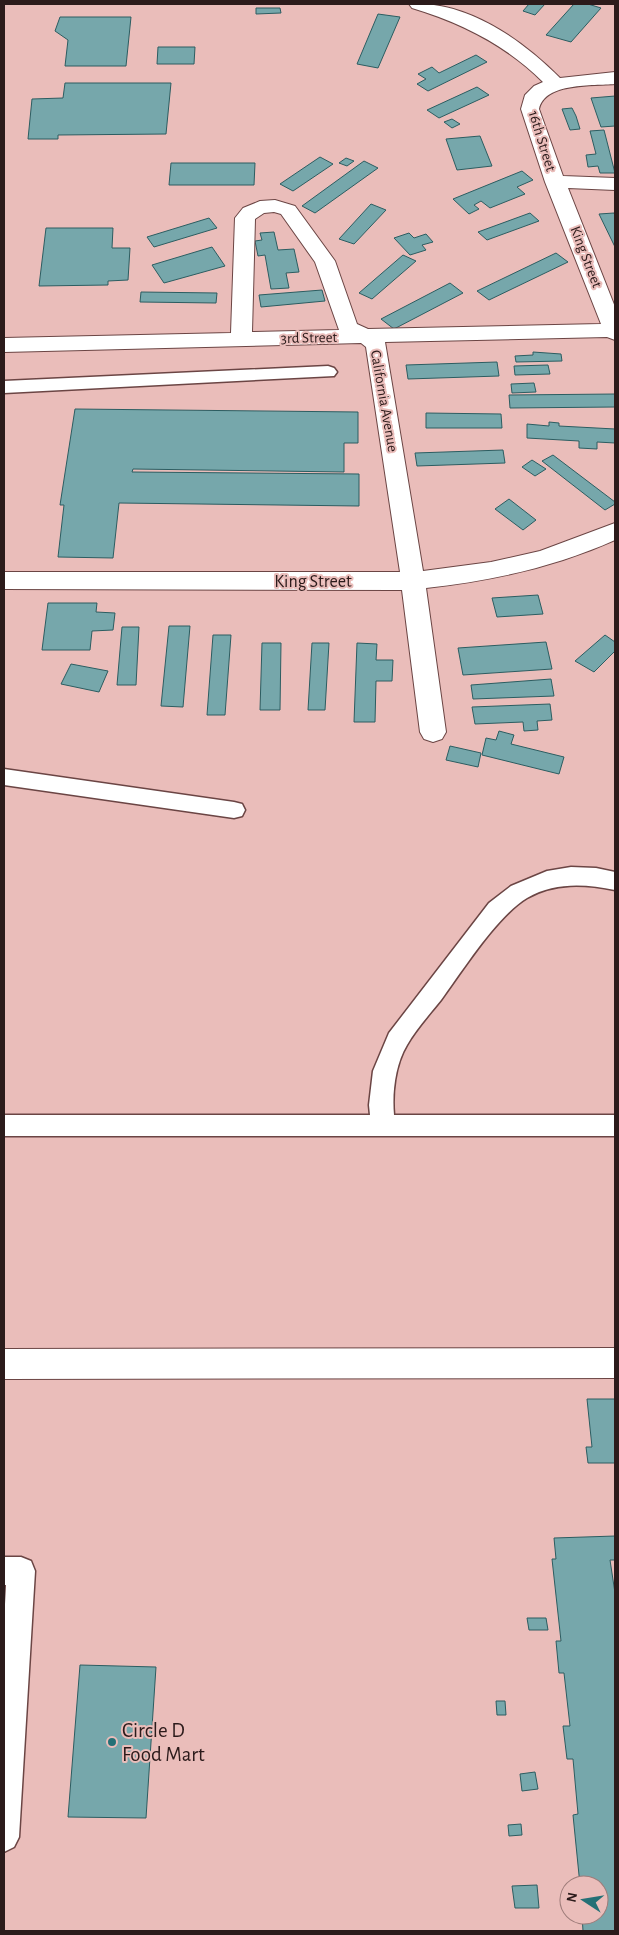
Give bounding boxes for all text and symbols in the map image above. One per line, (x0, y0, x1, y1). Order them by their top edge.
street label: 16th Street (526, 109, 558, 173)
street label: King Street (567, 224, 605, 290)
street label: 3rd Street (281, 330, 338, 346)
street label: California Avenue (368, 349, 400, 453)
street label: King Street (274, 573, 352, 591)
place label: Circle D Food Mart (122, 1720, 205, 1765)
marker: Circle D Food Mart (106, 1736, 118, 1748)
north arrow (559, 1875, 609, 1925)
text: N (564, 1891, 580, 1904)

